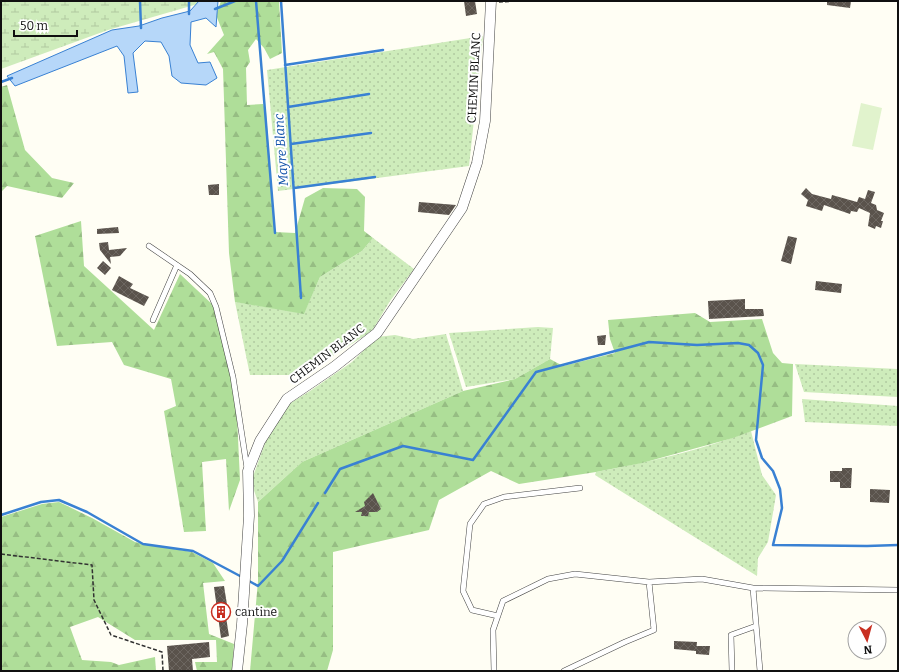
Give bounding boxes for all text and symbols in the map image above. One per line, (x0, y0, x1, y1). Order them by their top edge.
scale bar (14, 12, 77, 38)
text: 50 m (20, 19, 49, 33)
street label: CHEMIN BLANC (465, 32, 483, 124)
water label: Mayre Blanc (271, 113, 291, 187)
street label: CHEMIN BLANC (287, 321, 368, 387)
building icon: cantine (210, 601, 232, 623)
place label: cantine (235, 605, 277, 619)
north arrow (847, 620, 887, 660)
text: N (863, 643, 873, 656)

